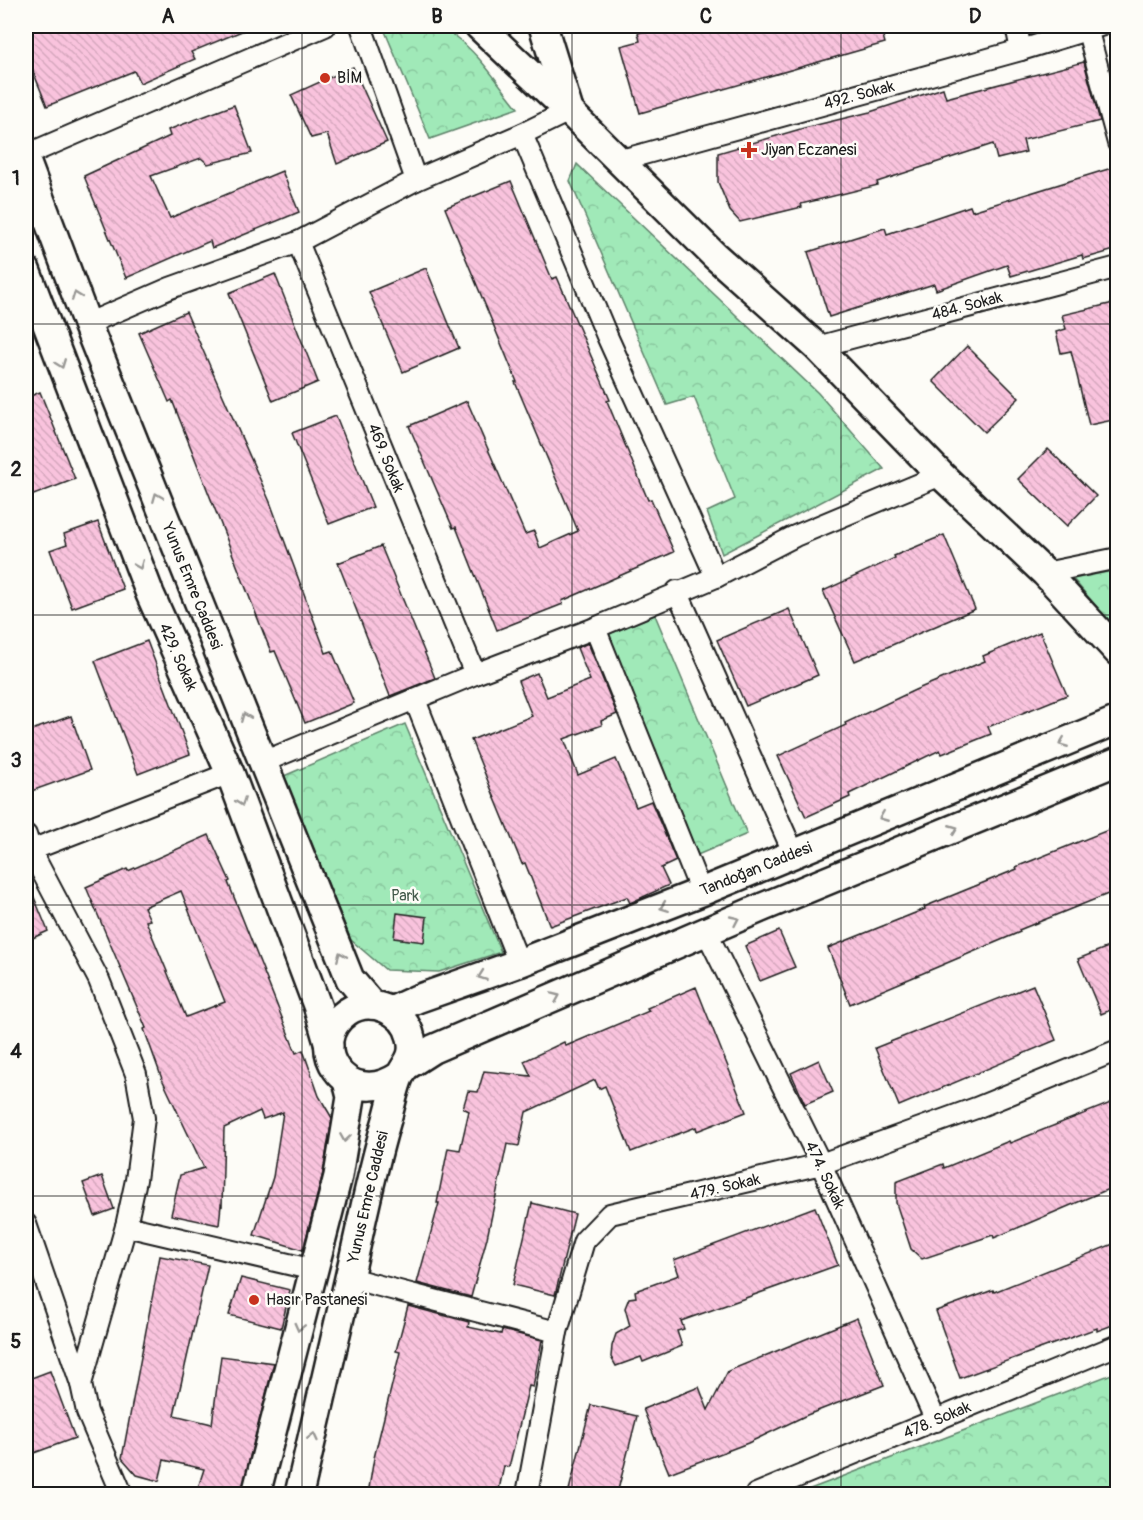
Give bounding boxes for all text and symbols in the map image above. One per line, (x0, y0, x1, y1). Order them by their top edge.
text: A (162, 4, 175, 29)
text: B (431, 4, 443, 29)
text: C (700, 4, 712, 29)
text: D (969, 4, 982, 29)
place label: BİM (337, 68, 362, 88)
marker: BİM (318, 71, 332, 85)
street label: 492. Sokak (822, 76, 897, 114)
place label: Jiyan Eczanesi (761, 140, 857, 160)
marker: Jiyan Eczanesi (742, 143, 756, 157)
text: 1 (12, 166, 20, 191)
street label: 484. Sokak (929, 287, 1005, 325)
one-way arrow (71, 291, 84, 302)
one-way arrow (54, 357, 66, 368)
street label: 469. Sokak (363, 421, 409, 496)
text: 2 (10, 457, 22, 482)
one-way arrow (151, 492, 164, 503)
street label: Yunus Emre Caddesi (157, 519, 227, 652)
one-way arrow (131, 559, 144, 570)
street label: 429. Sokak (154, 620, 202, 694)
one-way arrow (239, 712, 252, 723)
one-way arrow (1059, 736, 1070, 748)
text: 3 (10, 748, 22, 773)
one-way arrow (234, 796, 246, 807)
one-way arrow (879, 810, 890, 822)
one-way arrow (947, 824, 958, 836)
street label: Tandoğan Caddesi (697, 837, 815, 901)
park label: Park (391, 886, 419, 906)
one-way arrow (659, 899, 669, 912)
one-way arrow (729, 915, 740, 927)
one-way arrow (336, 951, 348, 962)
one-way arrow (477, 969, 488, 982)
one-way arrow (550, 992, 561, 1004)
text: 4 (10, 1039, 22, 1064)
street label: Yunus Emre Caddesi (343, 1129, 393, 1266)
one-way arrow (339, 1133, 351, 1142)
street label: 474. Sokak (801, 1138, 850, 1212)
street label: 479. Sokak (688, 1169, 762, 1205)
place label: Hasır Pastanesi (266, 1290, 367, 1310)
marker: Hasır Pastanesi (247, 1293, 261, 1307)
one-way arrow (294, 1322, 307, 1332)
text: 5 (11, 1329, 22, 1354)
street label: 478. Sokak (900, 1397, 974, 1443)
one-way arrow (305, 1433, 318, 1443)

